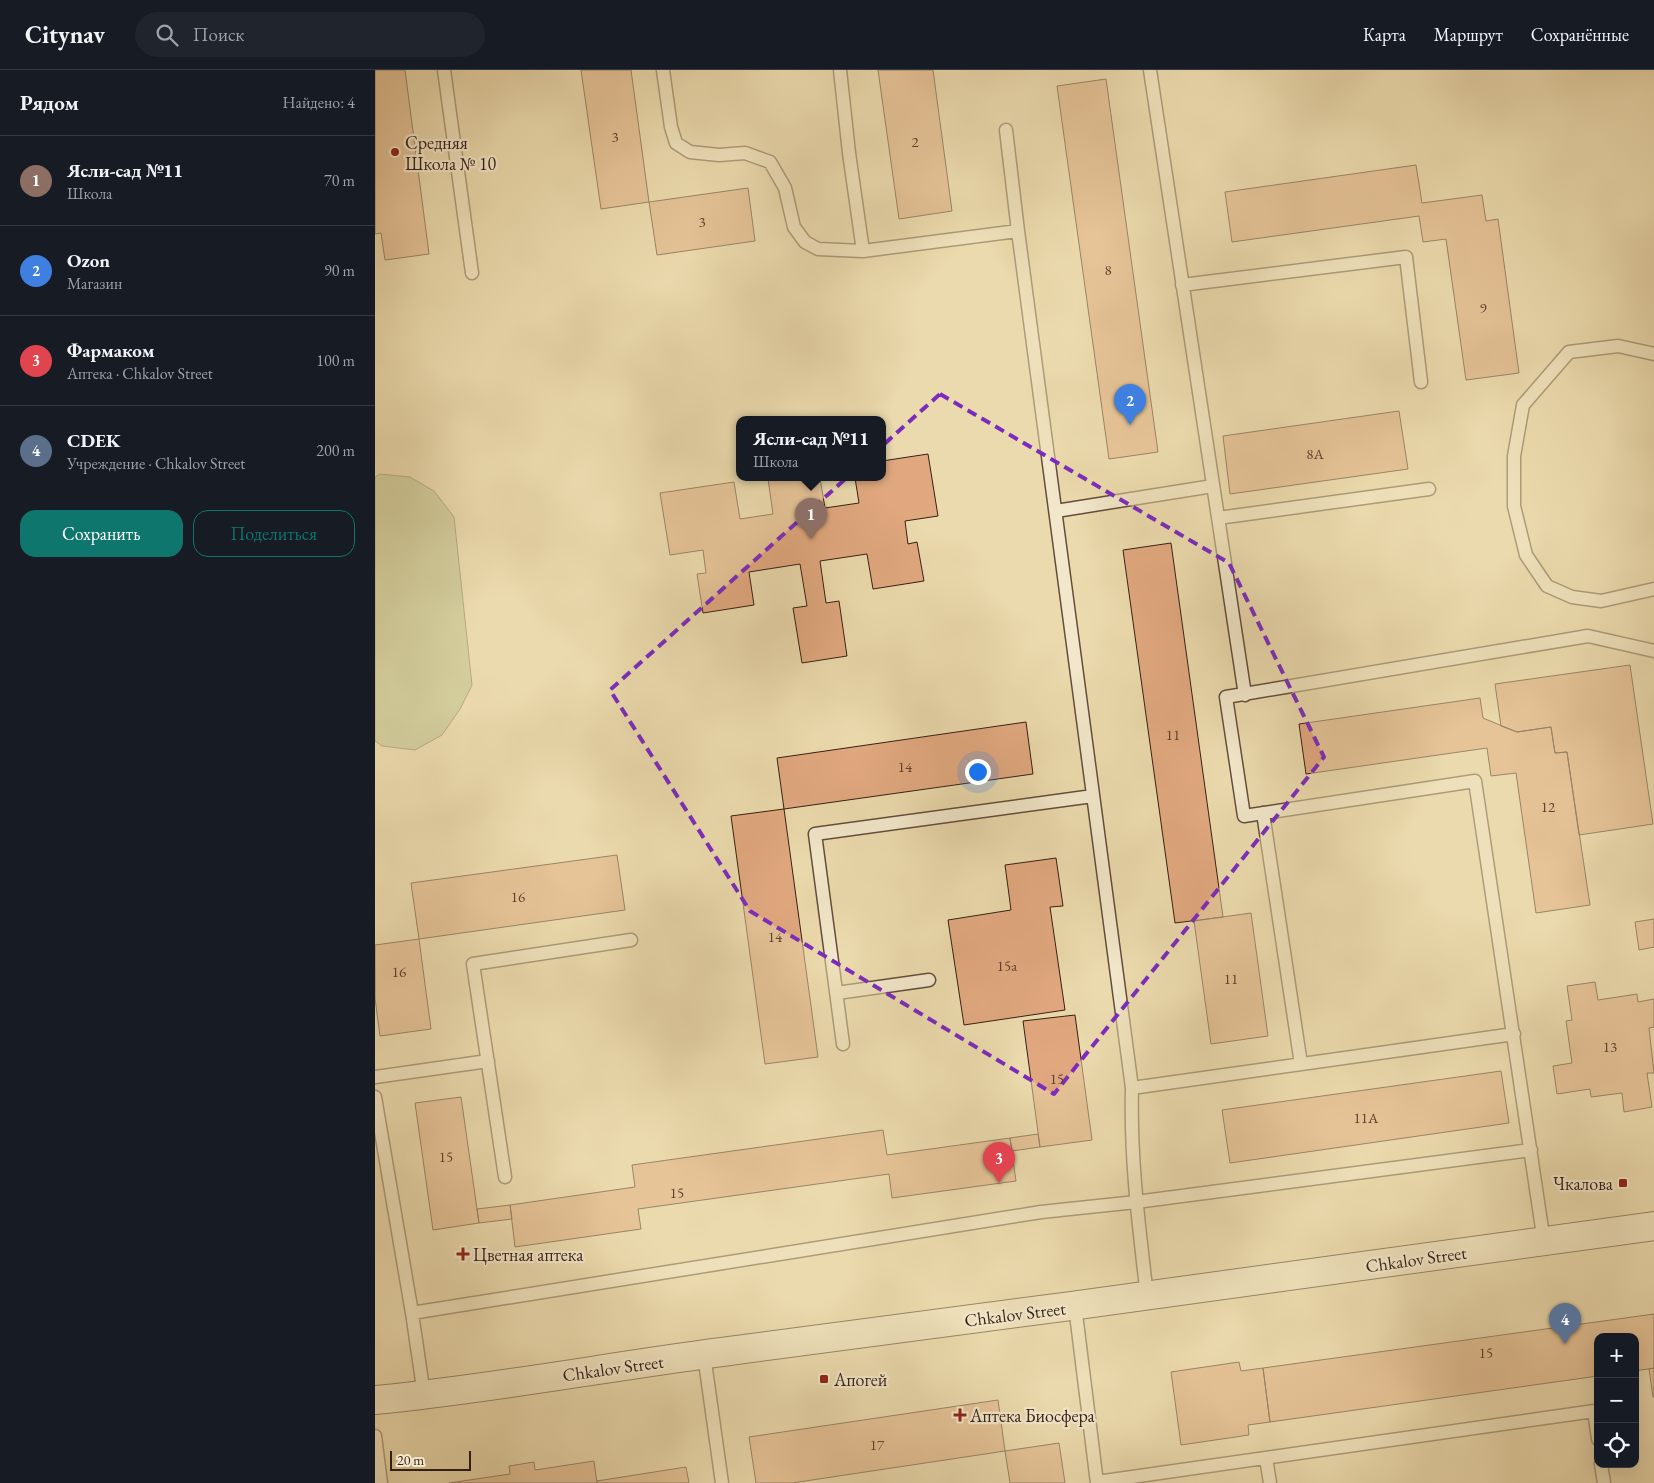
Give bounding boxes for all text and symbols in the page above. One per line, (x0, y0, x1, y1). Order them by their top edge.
search box (135, 12, 485, 57)
text: Citynav (25, 19, 105, 50)
icon: search (153, 21, 181, 49)
text: Поиск (193, 22, 244, 47)
text: Карта (1363, 23, 1406, 46)
text: Маршрут (1434, 23, 1503, 46)
text: Сохранённые (1531, 23, 1629, 46)
text: Рядом (20, 89, 79, 116)
text: Найдено: 4 (283, 92, 355, 113)
house number: 3 (611, 127, 619, 146)
place label: Средняя Школа № 10 (405, 131, 497, 175)
house number: 2 (911, 132, 919, 151)
marker: Средняя Школа № 10 (389, 146, 401, 158)
text: Ясли-сад №11 (67, 158, 183, 183)
text: 1 (32, 170, 40, 191)
text: 70 m (324, 170, 355, 191)
text: Школа (67, 183, 112, 204)
house number: 3 (698, 212, 706, 231)
text: Ozon (67, 248, 110, 273)
text: 2 (32, 260, 40, 281)
text: 90 m (324, 260, 355, 281)
house number: 8 (1104, 260, 1112, 279)
text: Магазин (67, 273, 122, 294)
house number: 9 (1479, 298, 1487, 317)
text: Фармаком (67, 338, 155, 363)
text: 3 (32, 350, 40, 371)
text: 100 m (316, 350, 355, 371)
text: Аптека · Chkalov Street (67, 363, 213, 384)
pin: 2 (1114, 384, 1146, 425)
popup (736, 416, 886, 481)
text: Ясли-сад №11 (753, 426, 869, 451)
text: CDEK (67, 428, 120, 453)
text: 4 (32, 440, 40, 461)
text: 200 m (316, 440, 355, 461)
house number: 8А (1306, 444, 1324, 463)
text: Школа (753, 451, 798, 472)
text: Учреждение · Chkalov Street (67, 453, 245, 474)
pin: 1 (795, 498, 827, 539)
button: Сохранить (20, 510, 183, 557)
button: Поделиться (193, 510, 355, 557)
house number: 11 (1166, 725, 1180, 744)
house number: 14 (898, 757, 913, 776)
your location (965, 759, 991, 785)
house number: 12 (1541, 797, 1556, 816)
house number: 16 (511, 887, 525, 906)
house number: 14 (768, 927, 783, 946)
house number: 15а (997, 956, 1017, 975)
house number: 16 (392, 962, 406, 981)
house number: 11 (1224, 969, 1238, 988)
house number: 13 (1603, 1037, 1617, 1056)
house number: 15 (1050, 1069, 1064, 1088)
house number: 11А (1354, 1108, 1379, 1127)
pin: 3 (983, 1142, 1015, 1183)
house number: 15 (439, 1147, 453, 1166)
place label: Чкалова (1553, 1172, 1614, 1195)
marker: Чкалова (1617, 1177, 1629, 1189)
house number: 15 (670, 1183, 684, 1202)
street label: Chkalov Street (1364, 1240, 1468, 1277)
place label: Цветная аптека (473, 1243, 584, 1266)
marker: Цветная аптека (457, 1248, 469, 1260)
street label: Chkalov Street (963, 1296, 1067, 1332)
pin: 4 (1549, 1303, 1581, 1344)
map controls (1594, 1333, 1639, 1468)
button: + (1594, 1333, 1639, 1378)
house number: 15 (1479, 1343, 1493, 1362)
street label: Chkalov Street (561, 1349, 665, 1386)
place label: Апогей (833, 1368, 888, 1391)
marker: Апогей (818, 1373, 830, 1385)
button: − (1594, 1378, 1639, 1423)
place label: Аптека Биосфера (969, 1404, 1096, 1427)
marker: Аптека Биосфера (954, 1409, 966, 1421)
button: locate (1594, 1423, 1639, 1468)
house number: 17 (870, 1435, 885, 1454)
scale bar (390, 1448, 471, 1471)
text: 20 m (397, 1451, 424, 1469)

